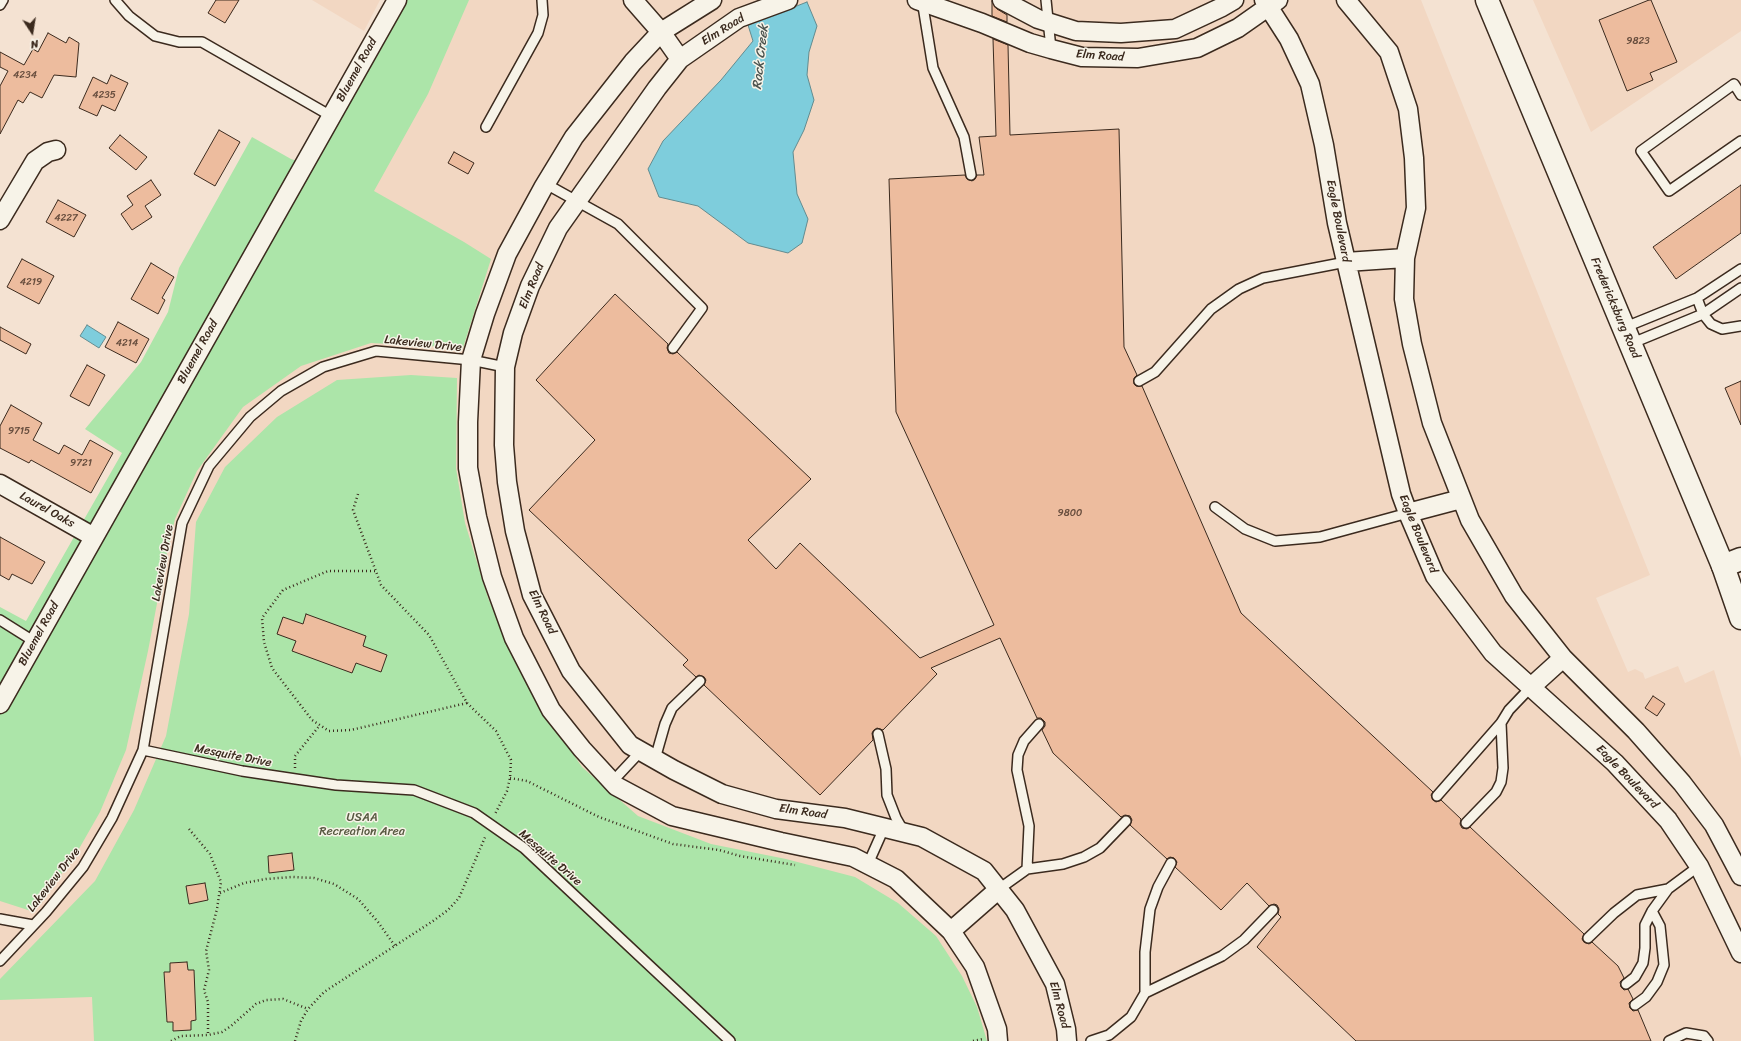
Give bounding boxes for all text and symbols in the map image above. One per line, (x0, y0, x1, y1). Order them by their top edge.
street label: Elm Road (699, 11, 747, 49)
north arrow (12, 12, 52, 52)
water label: Rock Creek (750, 24, 772, 90)
text: N (29, 34, 40, 54)
house number: 9823 (1626, 35, 1650, 47)
street label: Bluemel Road (334, 36, 380, 104)
street label: Elm Road (1075, 47, 1125, 65)
house number: 4234 (13, 69, 37, 81)
house number: 4235 (92, 89, 116, 101)
street label: Eagle Boulevard (1323, 179, 1353, 263)
house number: 4227 (54, 212, 78, 224)
street label: Fredericksburg Road (1587, 255, 1643, 361)
street label: Elm Road (516, 261, 548, 311)
house number: 4219 (20, 276, 42, 288)
street label: Bluemel Road (175, 318, 221, 386)
street label: Lakeview Drive (384, 333, 462, 355)
house number: 4214 (116, 337, 138, 349)
house number: 9715 (8, 425, 30, 437)
house number: 9721 (70, 457, 92, 469)
street label: Laurel Oaks (17, 489, 77, 531)
street label: Eagle Boulevard (1396, 493, 1440, 575)
house number: 9800 (1058, 507, 1082, 519)
street label: Lakeview Drive (149, 523, 177, 603)
street label: Elm Road (525, 587, 559, 637)
street label: Bluemel Road (16, 600, 62, 668)
street label: Mesquite Drive (193, 741, 273, 771)
street label: Eagle Boulevard (1593, 742, 1661, 812)
street label: Elm Road (778, 802, 828, 822)
park label: USAA Recreation Area (319, 811, 405, 839)
street label: Mesquite Drive (516, 827, 584, 889)
street label: Lakeview Drive (24, 845, 84, 915)
street label: Elm Road (1046, 980, 1072, 1030)

